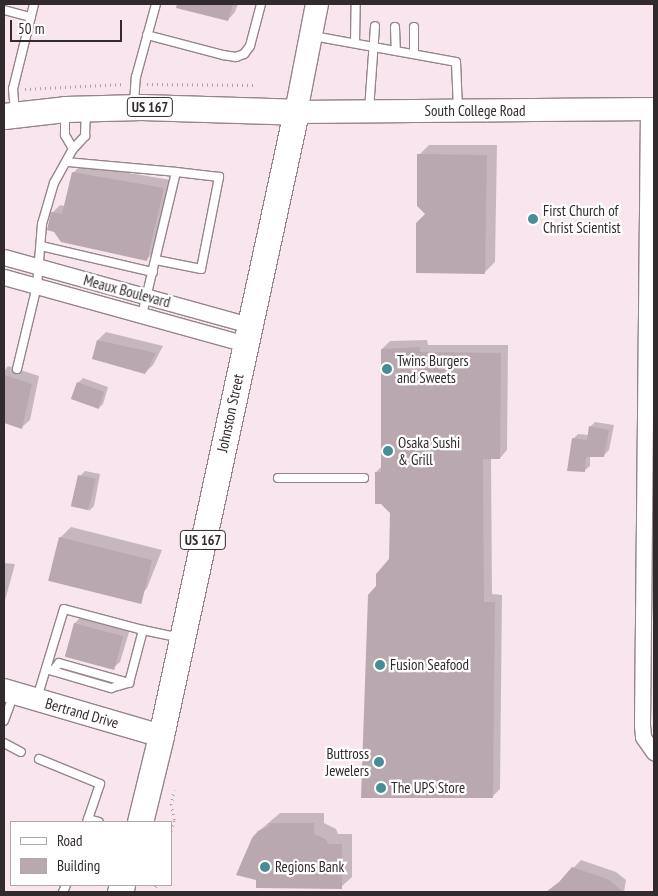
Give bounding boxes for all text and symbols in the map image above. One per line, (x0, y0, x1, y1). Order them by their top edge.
scale bar (12, 10, 125, 42)
text: 50 m (18, 19, 44, 38)
road number: US 167 (126, 95, 174, 118)
street label: South College Road (425, 102, 525, 120)
place label: First Church of Christ Scientist (543, 201, 621, 236)
marker: First Church of Christ Scientist (527, 213, 539, 225)
street label: Meaux Boulevard (81, 271, 173, 311)
place label: Twins Burgers and Sweets (397, 351, 469, 386)
marker: Twins Burgers and Sweets (381, 363, 393, 375)
street label: Johnston Street (213, 372, 247, 454)
place label: Osaka Sushi & Grill (398, 433, 460, 468)
marker: Osaka Sushi & Grill (382, 445, 394, 457)
road number: US 167 (179, 528, 227, 552)
place label: Fusion Seafood (390, 656, 469, 674)
marker: Fusion Seafood (374, 659, 386, 671)
street label: Bertrand Drive (43, 694, 121, 732)
place label: Buttross Jewelers (326, 744, 369, 779)
marker: Buttross Jewelers (373, 756, 385, 768)
place label: The UPS Store (391, 779, 465, 797)
marker: The UPS Store (375, 782, 387, 794)
legend (10, 821, 172, 886)
text: Road (57, 831, 83, 850)
text: Building (57, 856, 100, 875)
place label: Regions Bank (275, 858, 344, 876)
marker: Regions Bank (259, 861, 271, 873)

